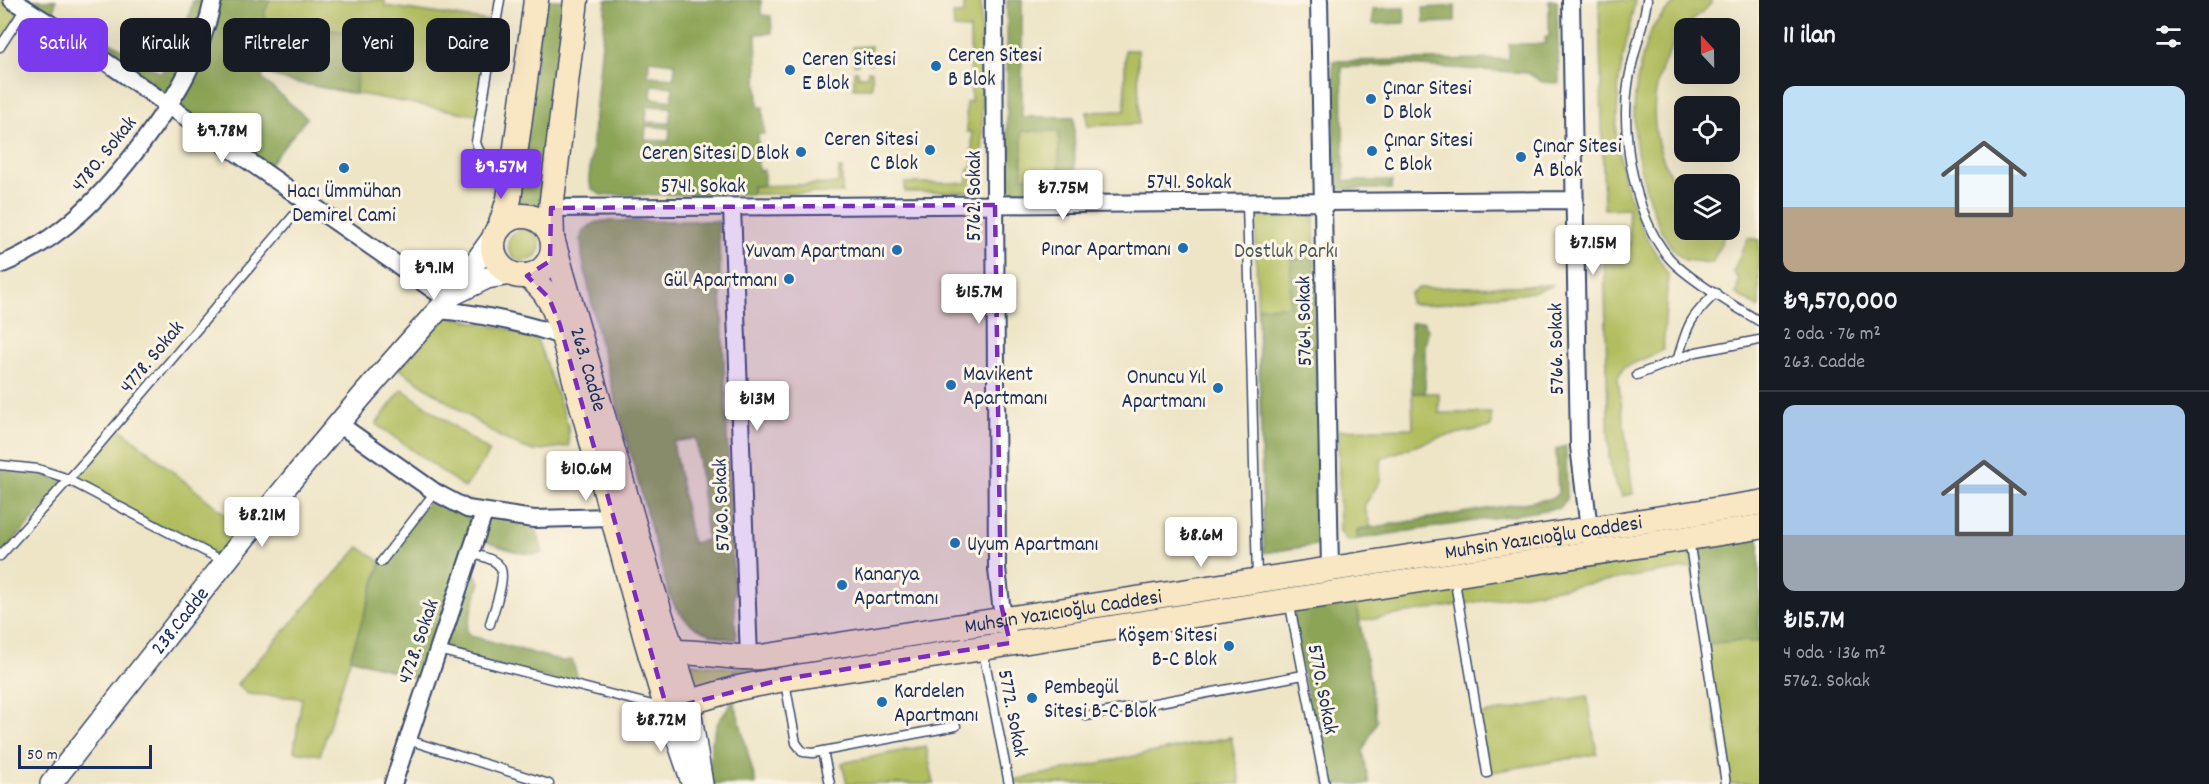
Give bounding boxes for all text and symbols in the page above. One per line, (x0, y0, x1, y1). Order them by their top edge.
chip: Satılık (18, 18, 108, 72)
chip: Kiralık (120, 18, 211, 72)
chip: Filtreler (223, 18, 330, 72)
chip: Yeni (342, 18, 414, 72)
chip: Daire (426, 18, 510, 72)
north arrow (1674, 18, 1740, 84)
map controls (1674, 18, 1740, 240)
text: 11 ilan (1783, 18, 1836, 55)
icon: filters (2152, 20, 2185, 53)
place label: Ceren Sitesi B Blok (948, 42, 1042, 96)
place label: Ceren Sitesi E Blok (802, 46, 896, 100)
marker: Ceren Sitesi B Blok (929, 59, 943, 73)
marker: Ceren Sitesi E Blok (783, 63, 797, 77)
place label: Çınar Sitesi D Blok (1383, 75, 1472, 129)
marker: Çınar Sitesi D Blok (1364, 92, 1378, 106)
button: locate (1674, 96, 1740, 162)
street label: 4780. Sokak (65, 110, 145, 200)
pin: ₺9.78M (173, 113, 271, 164)
text: ₺9.78M (196, 118, 248, 146)
icon: home (1930, 125, 2038, 233)
place label: Ceren Sitesi C Blok (824, 126, 918, 180)
place label: Çınar Sitesi C Blok (1384, 127, 1473, 181)
place label: Çınar Sitesi A Blok (1533, 133, 1622, 187)
place label: Ceren Sitesi D Blok (642, 140, 789, 170)
marker: Ceren Sitesi C Blok (923, 143, 937, 157)
marker: Çınar Sitesi C Blok (1365, 144, 1379, 158)
marker: Ceren Sitesi D Blok (794, 145, 808, 159)
pin: ₺9.57M (452, 149, 550, 200)
street label: 5762. Sokak (961, 150, 991, 242)
marker: Çınar Sitesi A Blok (1514, 150, 1528, 164)
text: ₺9.57M (475, 154, 527, 182)
marker: Hacı Ümmühan Demirel Cami (337, 161, 351, 175)
street label: 5741. Sokak (1146, 169, 1232, 199)
pin: ₺7.75M (1014, 170, 1112, 221)
street label: 5741. Sokak (660, 173, 746, 203)
button: layers (1674, 174, 1740, 240)
text: ₺7.75M (1038, 175, 1088, 203)
place label: Hacı Ümmühan Demirel Cami (287, 178, 401, 232)
pin: ₺7.15M (1544, 225, 1642, 276)
text: ₺7.15M (1569, 230, 1617, 258)
place label: Pınar Apartmanı (1041, 236, 1171, 266)
place label: Yuvam Apartmanı (746, 238, 885, 268)
park label: Dostluk Parkı (1234, 238, 1338, 268)
marker: Pınar Apartmanı (1176, 241, 1190, 255)
marker: Yuvam Apartmanı (890, 243, 904, 257)
pin: ₺9.1M (392, 250, 476, 301)
text: ₺9.1M (414, 255, 454, 283)
place label: Gül Apartmanı (663, 267, 777, 297)
marker: Gül Apartmanı (782, 272, 796, 286)
pin: ₺15.7M (930, 274, 1028, 325)
street label: 5764. Sokak (1290, 275, 1322, 367)
text: ₺15.7M (955, 279, 1003, 307)
text: ₺9,570,000 (1783, 284, 1898, 321)
street label: 5766. Sokak (1542, 303, 1574, 395)
street label: 4778. Sokak (114, 315, 193, 401)
text: 2 oda · 76 m² (1783, 321, 1881, 349)
street label: 263. Cadde (560, 324, 613, 415)
text: 263. Cadde (1783, 349, 1865, 377)
place label: Mavikent Apartmanı (963, 361, 1047, 415)
place label: Onuncu Yıl Apartmanı (1122, 364, 1206, 418)
marker: Mavikent Apartmanı (944, 378, 958, 392)
pin: ₺13M (721, 381, 793, 432)
marker: Onuncu Yıl Apartmanı (1211, 381, 1225, 395)
text: ₺13M (739, 386, 775, 414)
icon: home (1930, 444, 2038, 552)
pin: ₺10.6M (537, 451, 635, 502)
text: ₺10.6M (560, 456, 612, 484)
street label: 5760. Sokak (706, 458, 740, 552)
pin: ₺8.21M (213, 497, 311, 548)
text: ₺8.21M (238, 502, 286, 530)
street label: Muhsin Yazıcıoğlu Caddesi (1443, 509, 1645, 569)
pin: ₺8.6M (1159, 517, 1243, 568)
text: ₺8.6M (1179, 522, 1223, 550)
place label: Uyum Apartmanı (967, 531, 1098, 561)
marker: Uyum Apartmanı (948, 536, 962, 550)
place label: Kanarya Apartmanı (854, 561, 938, 615)
marker: Kanarya Apartmanı (835, 578, 849, 592)
street label: 238.Cadde (145, 581, 218, 663)
street label: Muhsin Yazıcıoğlu Caddesi (963, 583, 1164, 643)
street label: 4728. Sokak (391, 595, 448, 689)
text: ₺15.7M (1783, 603, 1845, 640)
place label: Köşem Sitesi B-C Blok (1118, 622, 1217, 676)
marker: Köşem Sitesi B-C Blok (1222, 639, 1236, 653)
text: 4 oda · 136 m² (1783, 640, 1886, 668)
street label: 5770. Sokak (1298, 642, 1344, 737)
street label: 5772. Sokak (988, 667, 1034, 760)
text: 5762. Sokak (1783, 668, 1870, 696)
place label: Pembegül Sitesi B-C Blok (1044, 674, 1157, 728)
place label: Kardelen Apartmanı (894, 678, 978, 732)
marker: Pembegül Sitesi B-C Blok (1025, 691, 1039, 705)
marker: Kardelen Apartmanı (875, 695, 889, 709)
pin: ₺8.72M (612, 702, 710, 753)
text: ₺8.72M (636, 707, 686, 735)
scale bar (18, 742, 152, 770)
text: 50 m (27, 744, 58, 767)

